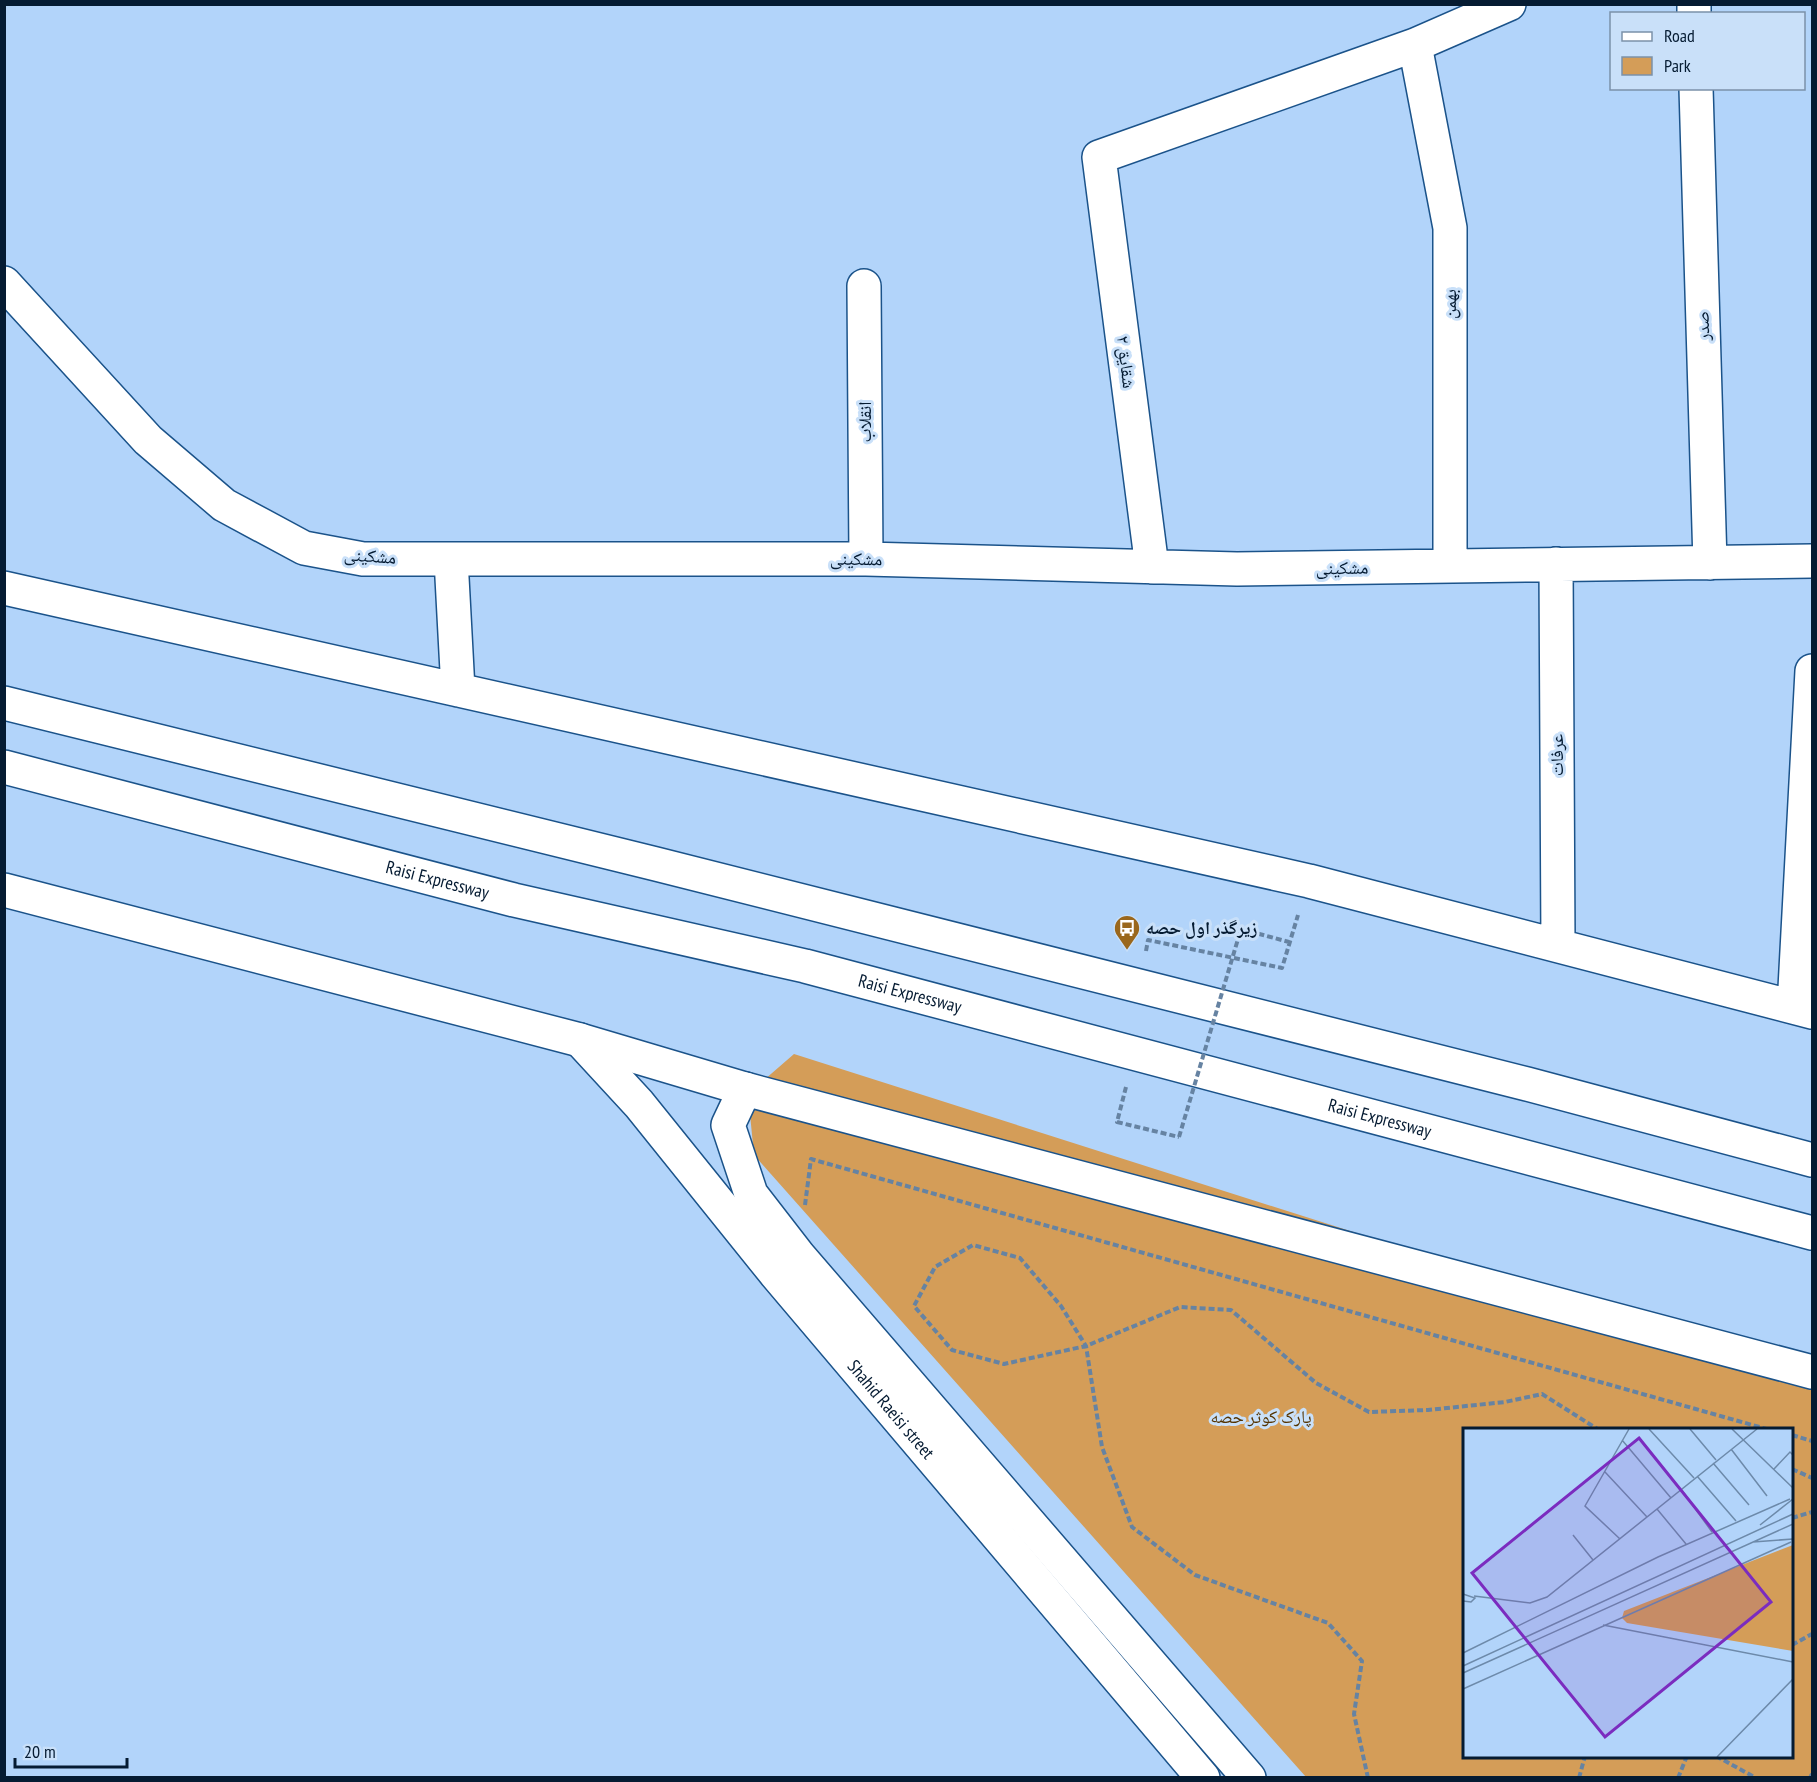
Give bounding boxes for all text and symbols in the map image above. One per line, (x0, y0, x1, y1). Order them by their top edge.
legend (1610, 12, 1805, 90)
text: Road (1664, 24, 1695, 47)
text: Park (1664, 54, 1691, 77)
street label: بهمن (1438, 289, 1461, 319)
street label: صدر (1690, 311, 1715, 342)
street label: شقایق ۲ (1112, 334, 1141, 390)
street label: انقلاب (853, 401, 876, 443)
street label: مشکینی (343, 542, 397, 569)
street label: مشکینی (830, 547, 882, 570)
street label: مشکینی (1316, 556, 1368, 579)
street label: عرفات (1545, 734, 1568, 776)
street label: Raisi Expressway (384, 855, 492, 904)
bus stop icon: زیرگذر اول حصه (1112, 913, 1142, 951)
place label: زیرگذر اول حصه (1146, 916, 1258, 939)
street label: Raisi Expressway (856, 969, 964, 1018)
street label: Raisi Expressway (1326, 1093, 1434, 1143)
street label: Shahid Raeisi street (843, 1355, 940, 1464)
park label: پارک کوثر حصه (1210, 1405, 1312, 1428)
inset map (1463, 1428, 1793, 1758)
scale bar (15, 1731, 128, 1769)
text: 20 m (24, 1740, 56, 1763)

